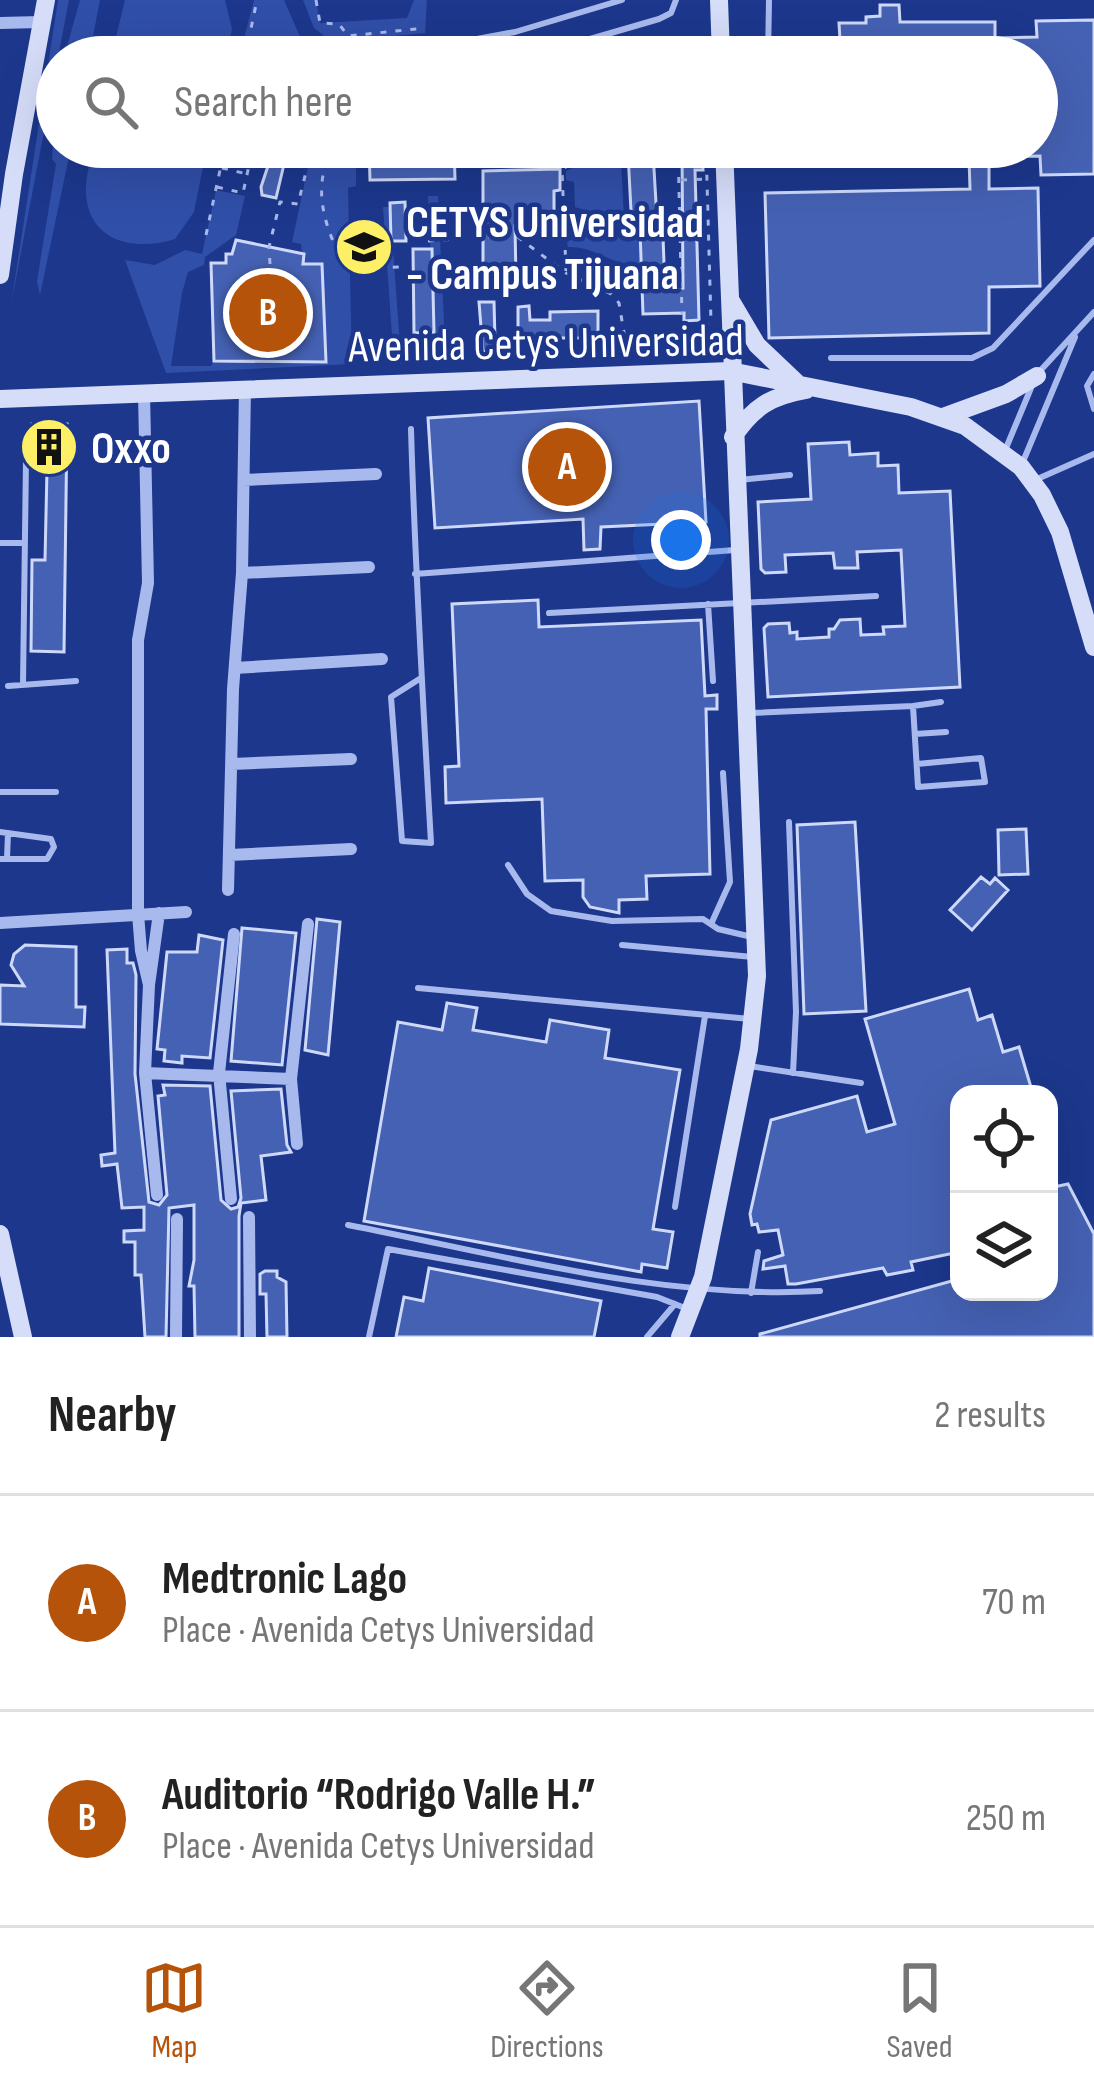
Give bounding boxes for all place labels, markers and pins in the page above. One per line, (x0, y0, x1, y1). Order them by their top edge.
place label: CETYS Universidad - Campus Tijuana (406, 196, 704, 303)
school or university icon: CETYS Universidad - Campus Tijuana (333, 216, 395, 278)
pin: B (229, 268, 307, 358)
building icon: Oxxo (18, 416, 80, 478)
place label: Oxxo (91, 422, 171, 477)
pin: A (528, 422, 606, 512)

